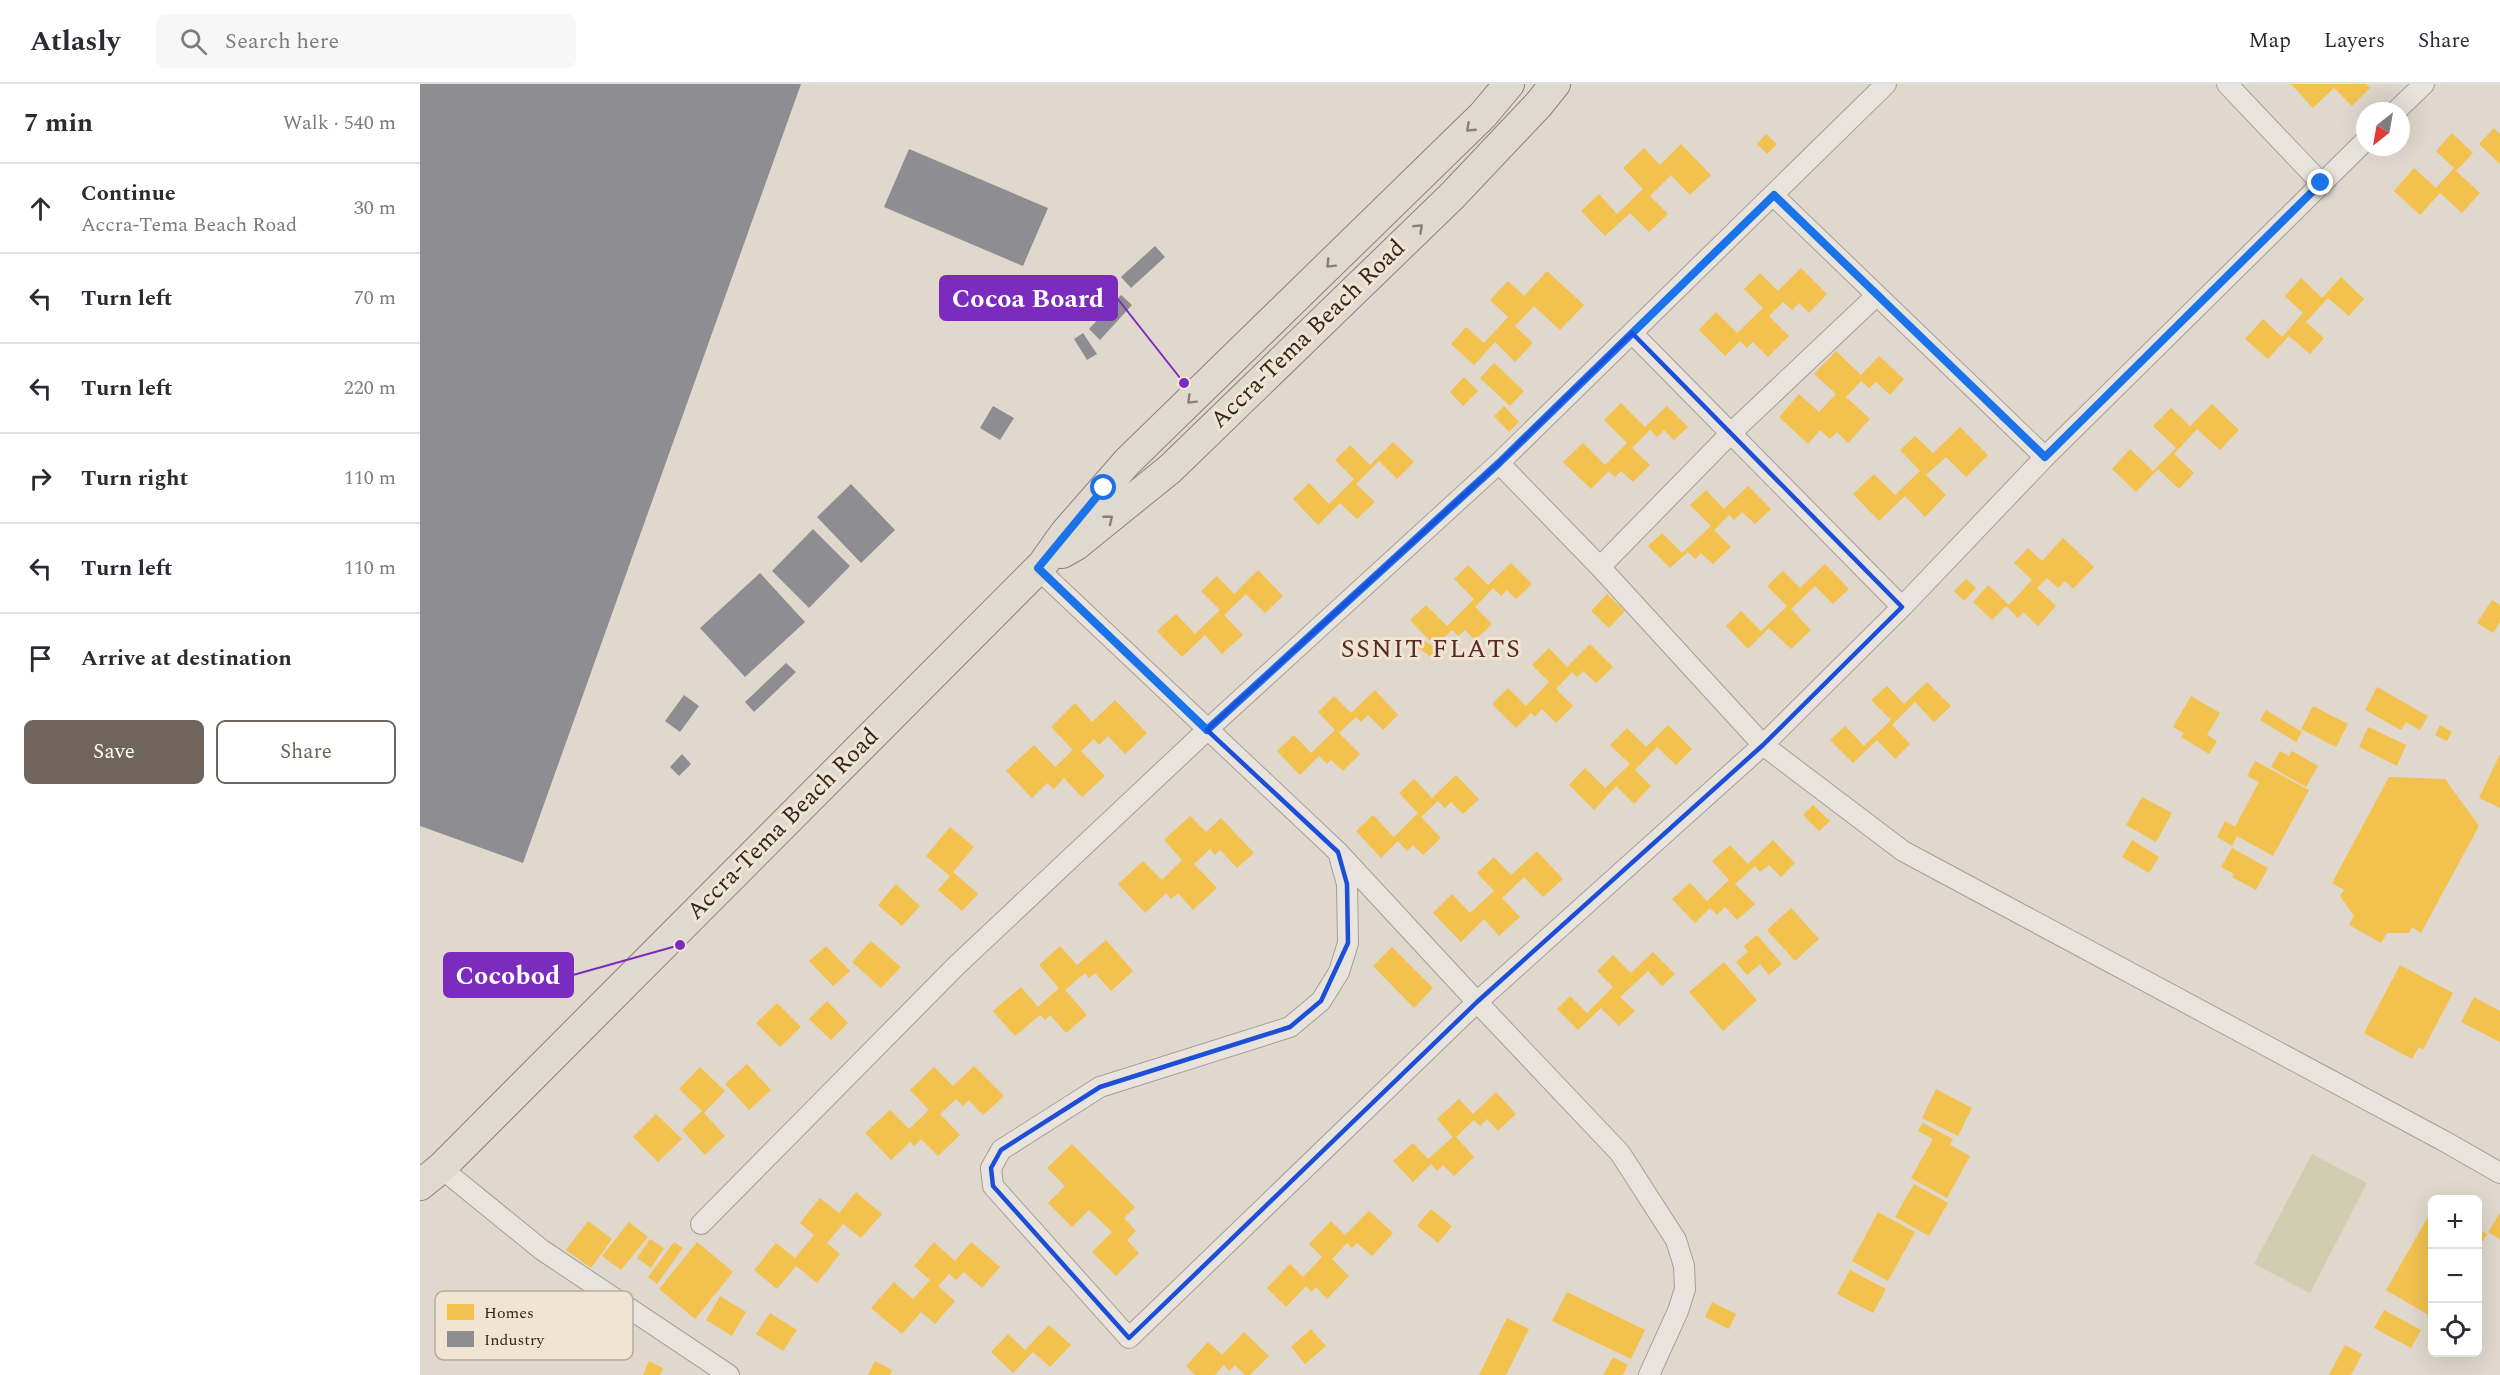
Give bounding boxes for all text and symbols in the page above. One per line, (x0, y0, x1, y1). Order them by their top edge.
search box (156, 14, 576, 68)
text: Atlasly (30, 20, 120, 63)
icon: search (177, 25, 210, 58)
text: Search here (225, 25, 339, 58)
text: Map (2249, 25, 2291, 57)
text: Layers (2324, 25, 2385, 57)
text: Share (2418, 25, 2470, 57)
north arrow (2356, 102, 2410, 156)
text: 7 min (24, 103, 93, 143)
text: Walk · 540 m (283, 108, 396, 138)
one-way arrow (1466, 120, 1477, 131)
route end (2307, 169, 2333, 195)
text: Continue (81, 177, 176, 210)
icon: ahead (24, 192, 57, 225)
text: 30 m (354, 193, 396, 223)
text: Accra-Tema Beach Road (81, 210, 297, 240)
one-way arrow (1412, 224, 1423, 235)
street label: Accra-Tema Beach Road (1202, 231, 1414, 437)
one-way arrow (1327, 256, 1338, 267)
callout: Cocoa Board (940, 276, 1117, 320)
text: Cocoa Board (952, 279, 1104, 319)
icon: left (24, 282, 57, 315)
text: Turn left (81, 282, 173, 315)
text: 70 m (354, 283, 396, 313)
icon: left (24, 372, 57, 405)
text: Turn left (81, 372, 173, 405)
text: 220 m (344, 373, 396, 403)
one-way arrow (1188, 393, 1199, 404)
icon: right (24, 462, 57, 495)
text: Turn right (81, 462, 188, 495)
text: 110 m (344, 463, 396, 493)
route start (1090, 474, 1116, 500)
one-way arrow (1102, 516, 1113, 527)
icon: left (24, 552, 57, 585)
text: Turn left (81, 552, 173, 585)
text: 110 m (344, 553, 396, 583)
district label: SSNIT FLATS (1341, 629, 1521, 669)
icon: arrive (24, 642, 57, 675)
text: Arrive at destination (81, 642, 292, 675)
button: Save (24, 720, 204, 784)
button: Share (216, 720, 396, 784)
street label: Accra-Tema Beach Road (679, 720, 887, 928)
callout: Cocobod (444, 953, 573, 997)
text: Cocobod (456, 956, 560, 996)
map controls (2428, 1195, 2482, 1357)
button: + (2428, 1195, 2482, 1249)
button: − (2428, 1249, 2482, 1303)
legend (435, 1291, 633, 1360)
text: Homes (484, 1301, 534, 1325)
button: locate (2428, 1303, 2482, 1357)
text: Industry (484, 1328, 545, 1352)

